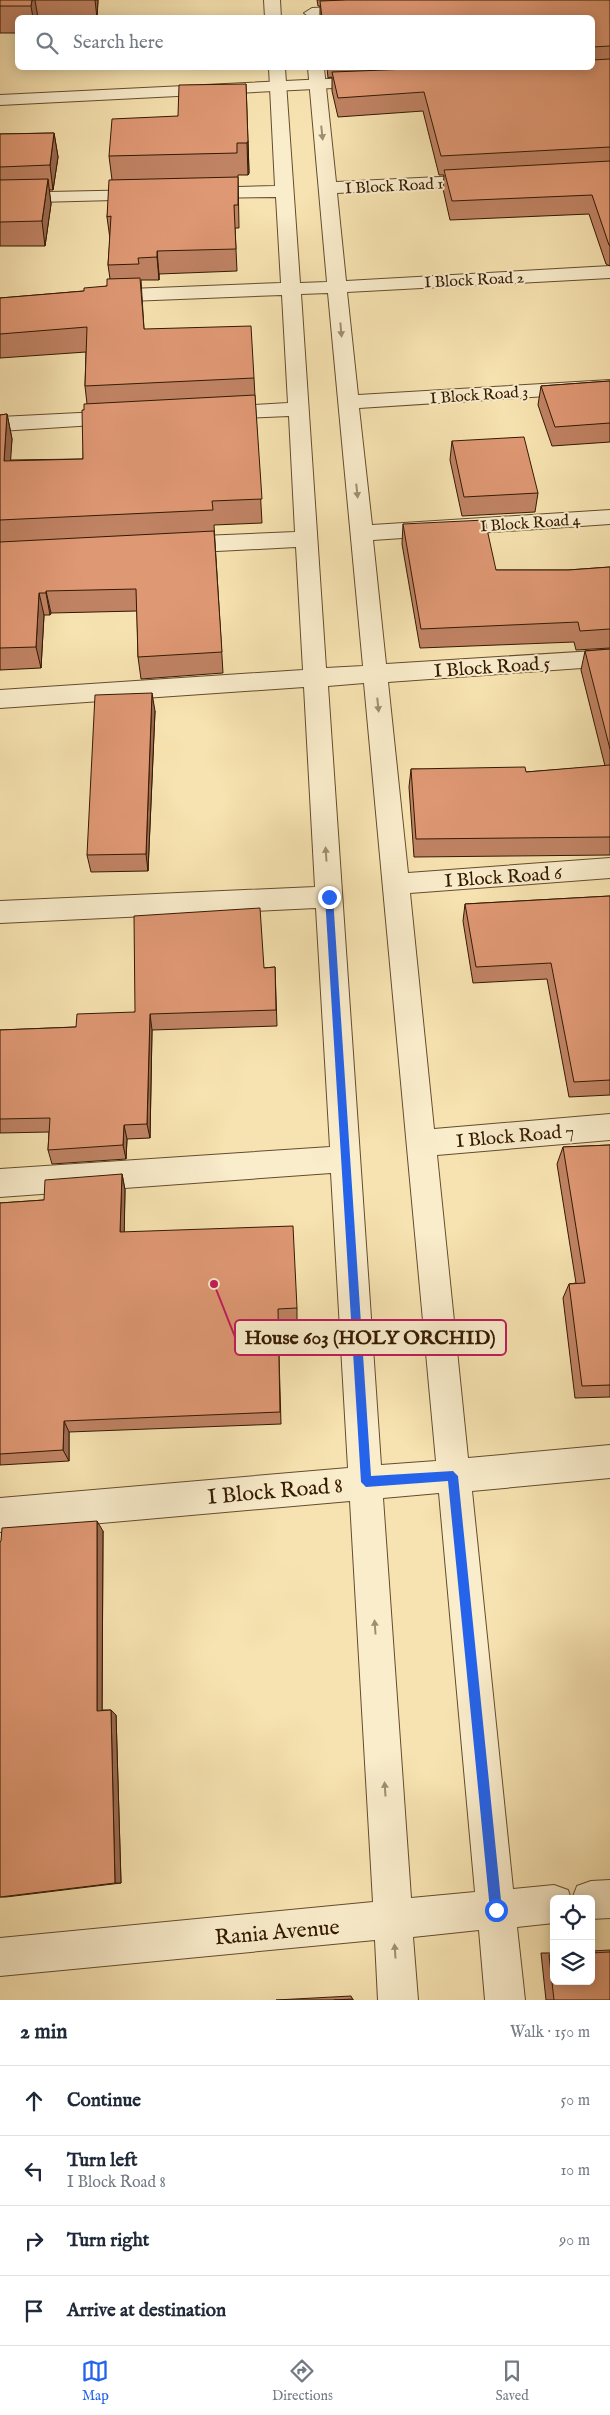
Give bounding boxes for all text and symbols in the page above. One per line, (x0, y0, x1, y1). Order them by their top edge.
search box (15, 15, 595, 70)
icon: search (33, 29, 61, 57)
text: Search here (73, 31, 164, 55)
one-way arrow (318, 125, 326, 141)
street label: I Block Road 1 (344, 174, 444, 200)
street label: I Block Road 2 (424, 268, 525, 294)
one-way arrow (337, 322, 345, 338)
street label: I Block Road 3 (429, 383, 529, 409)
one-way arrow (353, 484, 361, 500)
street label: I Block Road 4 (479, 511, 581, 537)
street label: I Block Road 5 (433, 652, 551, 684)
one-way arrow (374, 698, 382, 714)
one-way arrow (322, 845, 330, 861)
street label: I Block Road 6 (444, 862, 564, 894)
route end (318, 886, 341, 909)
street label: I Block Road 7 (455, 1120, 575, 1154)
callout: House 603 (HOLY ORCHID) (235, 1320, 506, 1355)
text: House 603 (HOLY ORCHID) (244, 1326, 496, 1351)
street label: I Block Road 8 (206, 1472, 344, 1512)
one-way arrow (371, 1619, 379, 1635)
one-way arrow (381, 1781, 389, 1797)
map controls (550, 1895, 595, 1985)
button: locate (550, 1895, 595, 1940)
route start (485, 1899, 508, 1922)
street label: Rania Avenue (214, 1914, 341, 1952)
button: layers (550, 1940, 595, 1985)
one-way arrow (391, 1943, 399, 1959)
text: 2 min (20, 2019, 67, 2046)
text: Walk · 150 m (510, 2023, 590, 2043)
icon: ahead (20, 2087, 48, 2115)
text: Continue (67, 2089, 141, 2113)
text: 50 m (561, 2091, 590, 2111)
text: Turn left (67, 2149, 138, 2173)
icon: left (20, 2157, 48, 2185)
text: 10 m (560, 2161, 590, 2181)
text: I Block Road 8 (67, 2173, 166, 2193)
icon: right (20, 2227, 48, 2255)
text: Turn right (67, 2229, 149, 2253)
text: 90 m (559, 2231, 590, 2251)
icon: arrive (20, 2297, 48, 2325)
text: Arrive at destination (67, 2299, 226, 2323)
tab: Map (81, 2357, 109, 2405)
tab: Directions (272, 2357, 333, 2405)
tab: Saved (496, 2357, 529, 2405)

